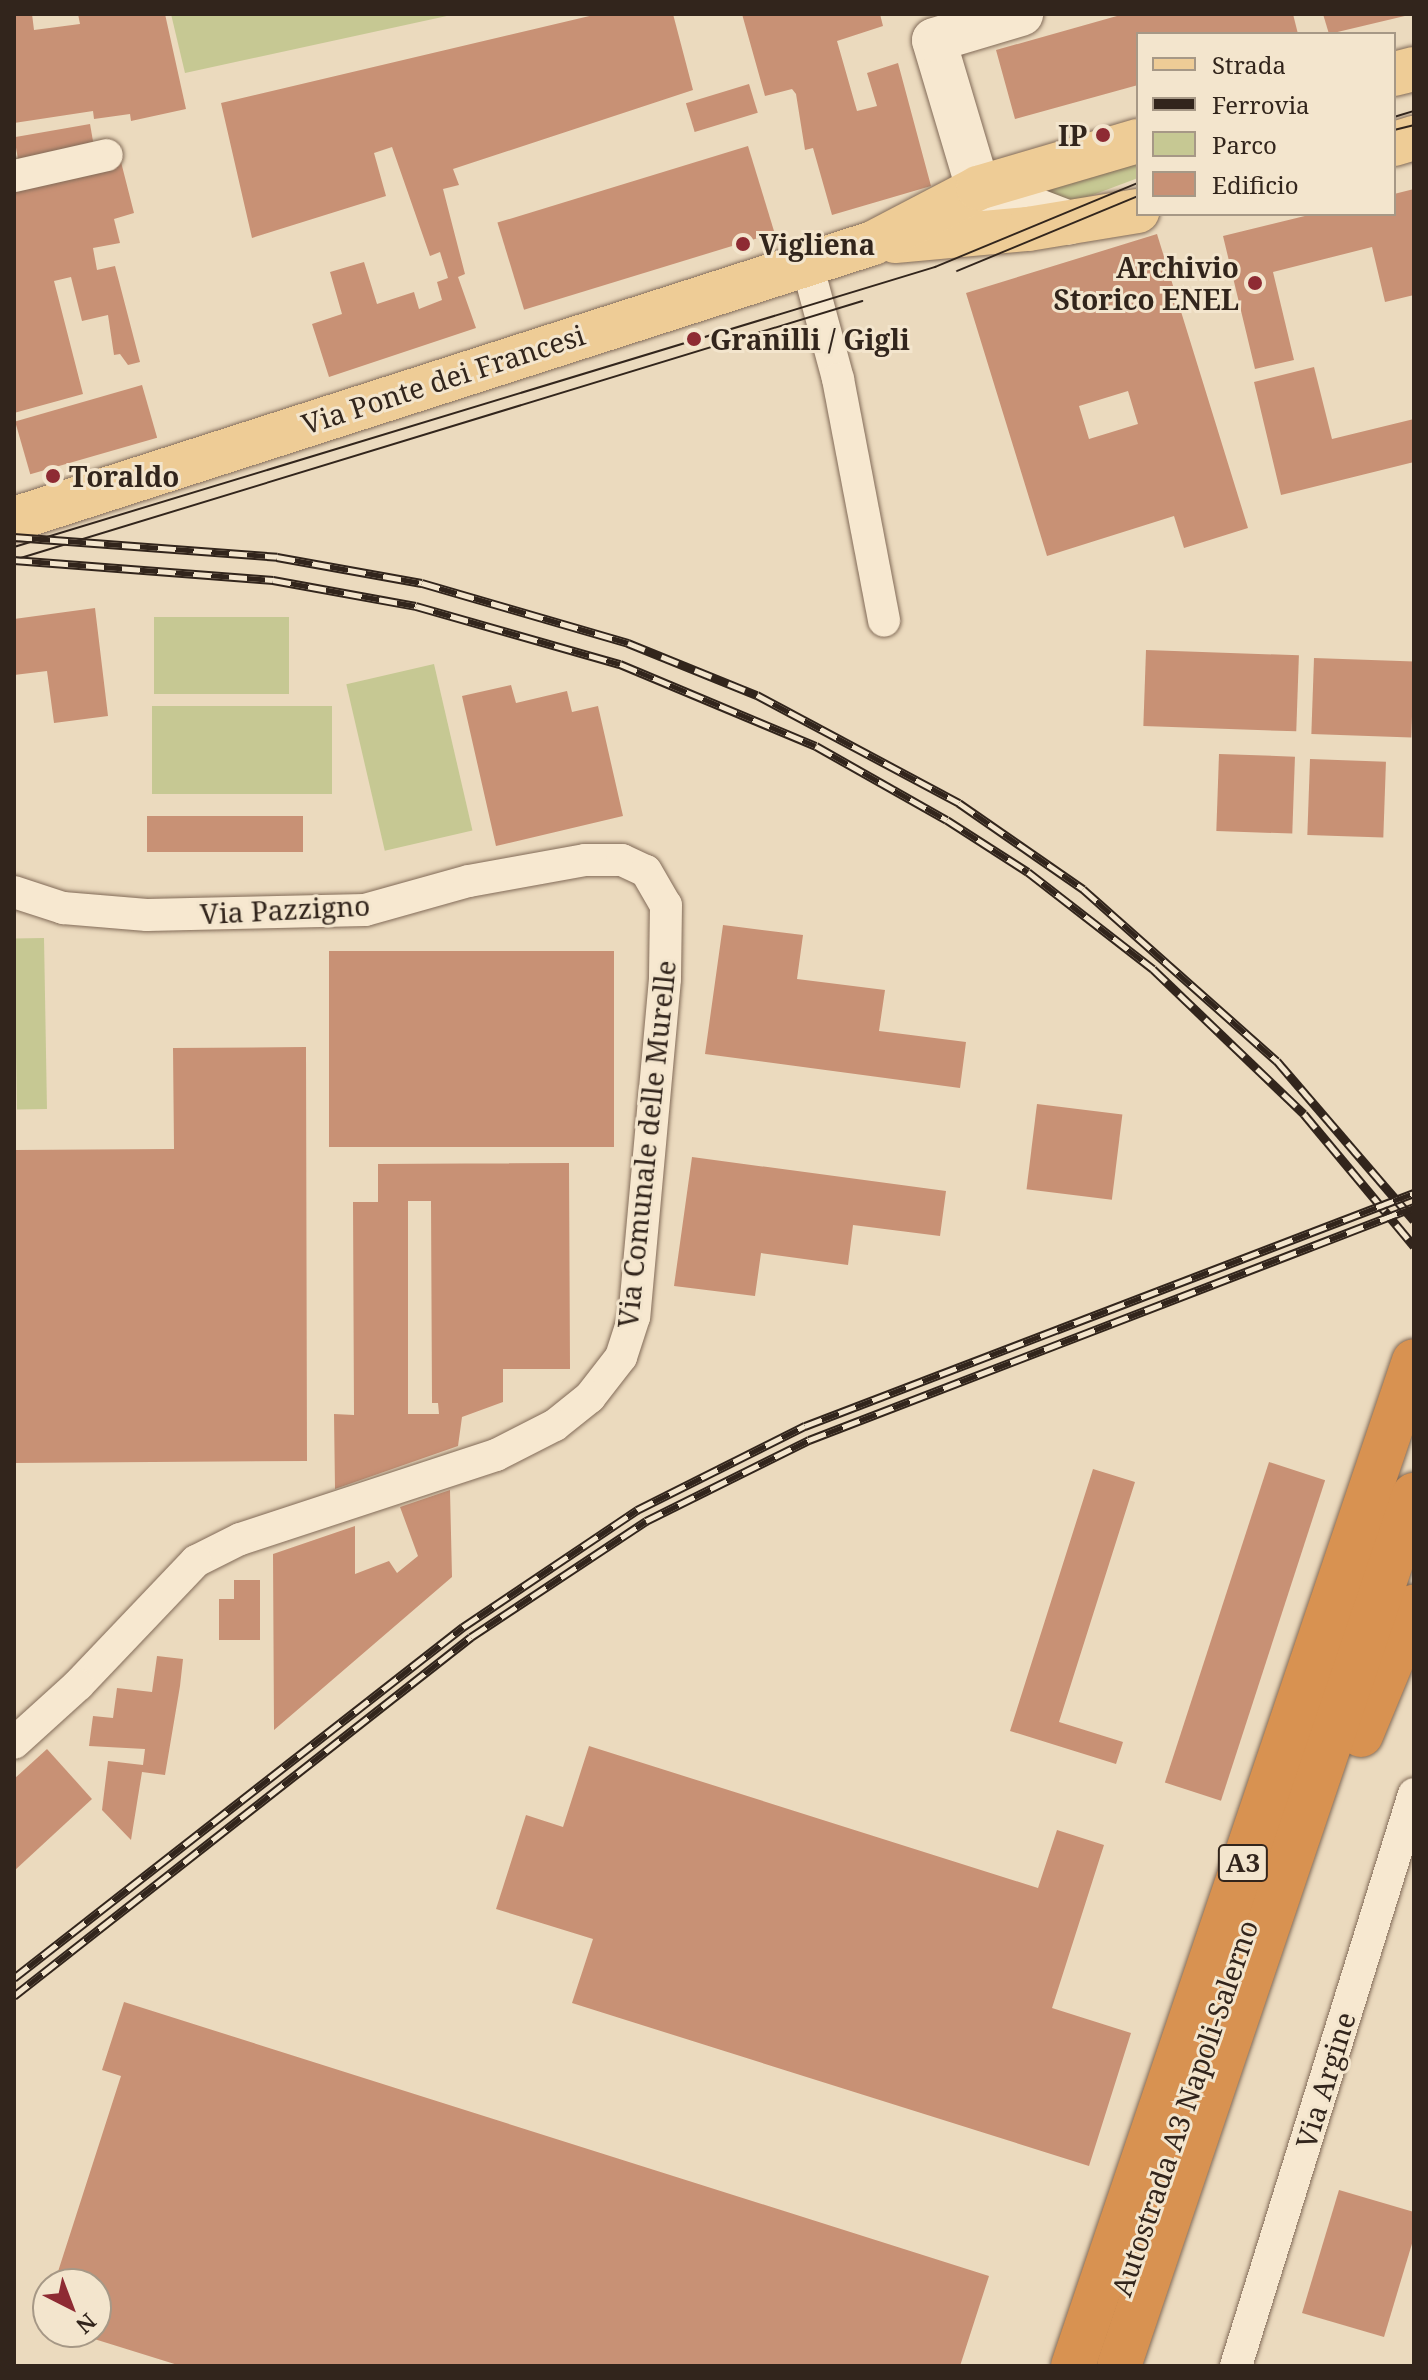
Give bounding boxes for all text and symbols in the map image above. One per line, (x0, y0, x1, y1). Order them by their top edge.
legend (1136, 32, 1396, 216)
text: Strada (1212, 48, 1286, 81)
text: Ferrovia (1212, 88, 1310, 121)
place label: IP (1058, 118, 1087, 152)
marker: IP (1094, 126, 1112, 144)
text: Parco (1212, 128, 1277, 161)
text: Edificio (1212, 168, 1299, 201)
place label: Vigliena (759, 227, 875, 261)
marker: Vigliena (734, 235, 752, 253)
place label: Archivio Storico ENEL (1054, 250, 1239, 316)
marker: Archivio Storico ENEL (1246, 274, 1264, 292)
street label: Via Ponte dei Francesi (297, 317, 589, 441)
place label: Granilli / Gigli (710, 322, 910, 356)
marker: Granilli / Gigli (685, 330, 703, 348)
place label: Toraldo (69, 459, 180, 493)
marker: Toraldo (44, 467, 62, 485)
street label: Via Pazzigno (199, 888, 371, 930)
street label: Via Comunale delle Murelle (610, 958, 682, 1330)
road number: A3 (1217, 1841, 1269, 1885)
street label: Autostrada A3 Napoli-Salerno (1104, 1916, 1264, 2300)
street label: Via Argine (1288, 2008, 1362, 2152)
north arrow (32, 2268, 112, 2348)
text: N (70, 2307, 103, 2341)

